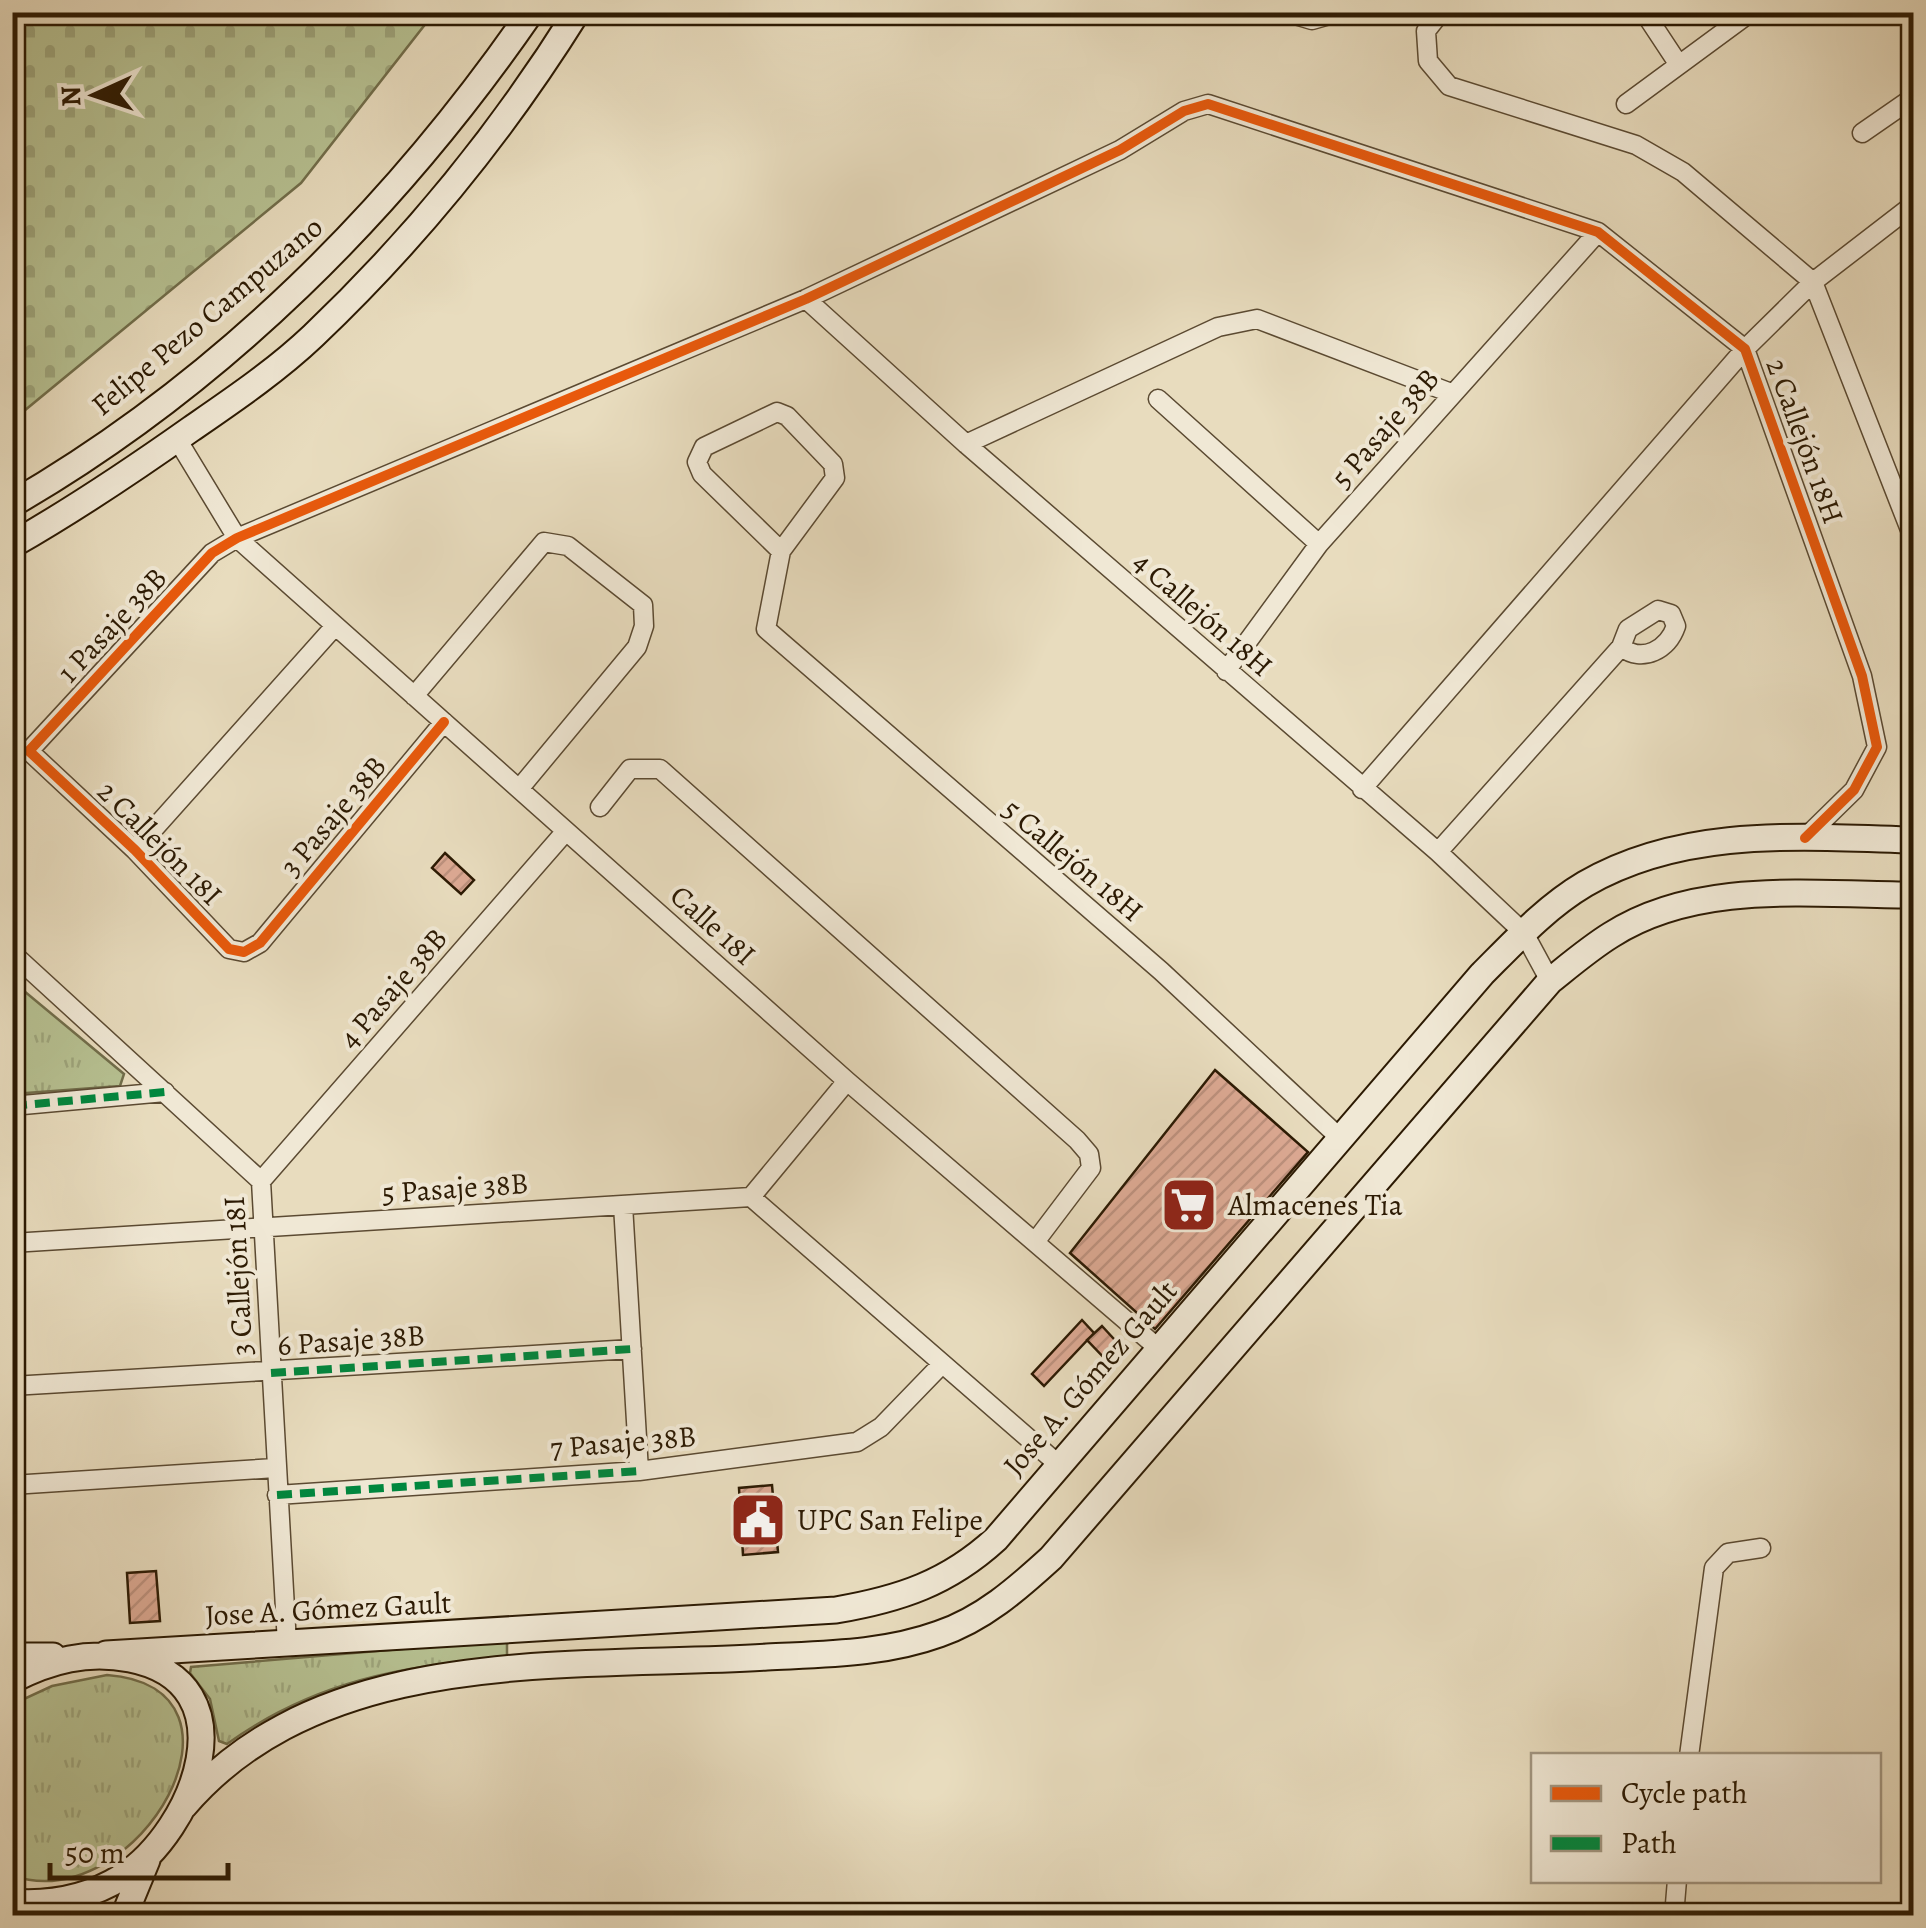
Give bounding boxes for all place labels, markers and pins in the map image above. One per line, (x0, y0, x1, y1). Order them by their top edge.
supermarket icon: Almacenes Tia (1159, 1175, 1219, 1235)
place label: Almacenes Tia (1227, 1185, 1403, 1225)
public building icon: UPC San Felipe (728, 1490, 788, 1550)
place label: UPC San Felipe (797, 1500, 983, 1540)

